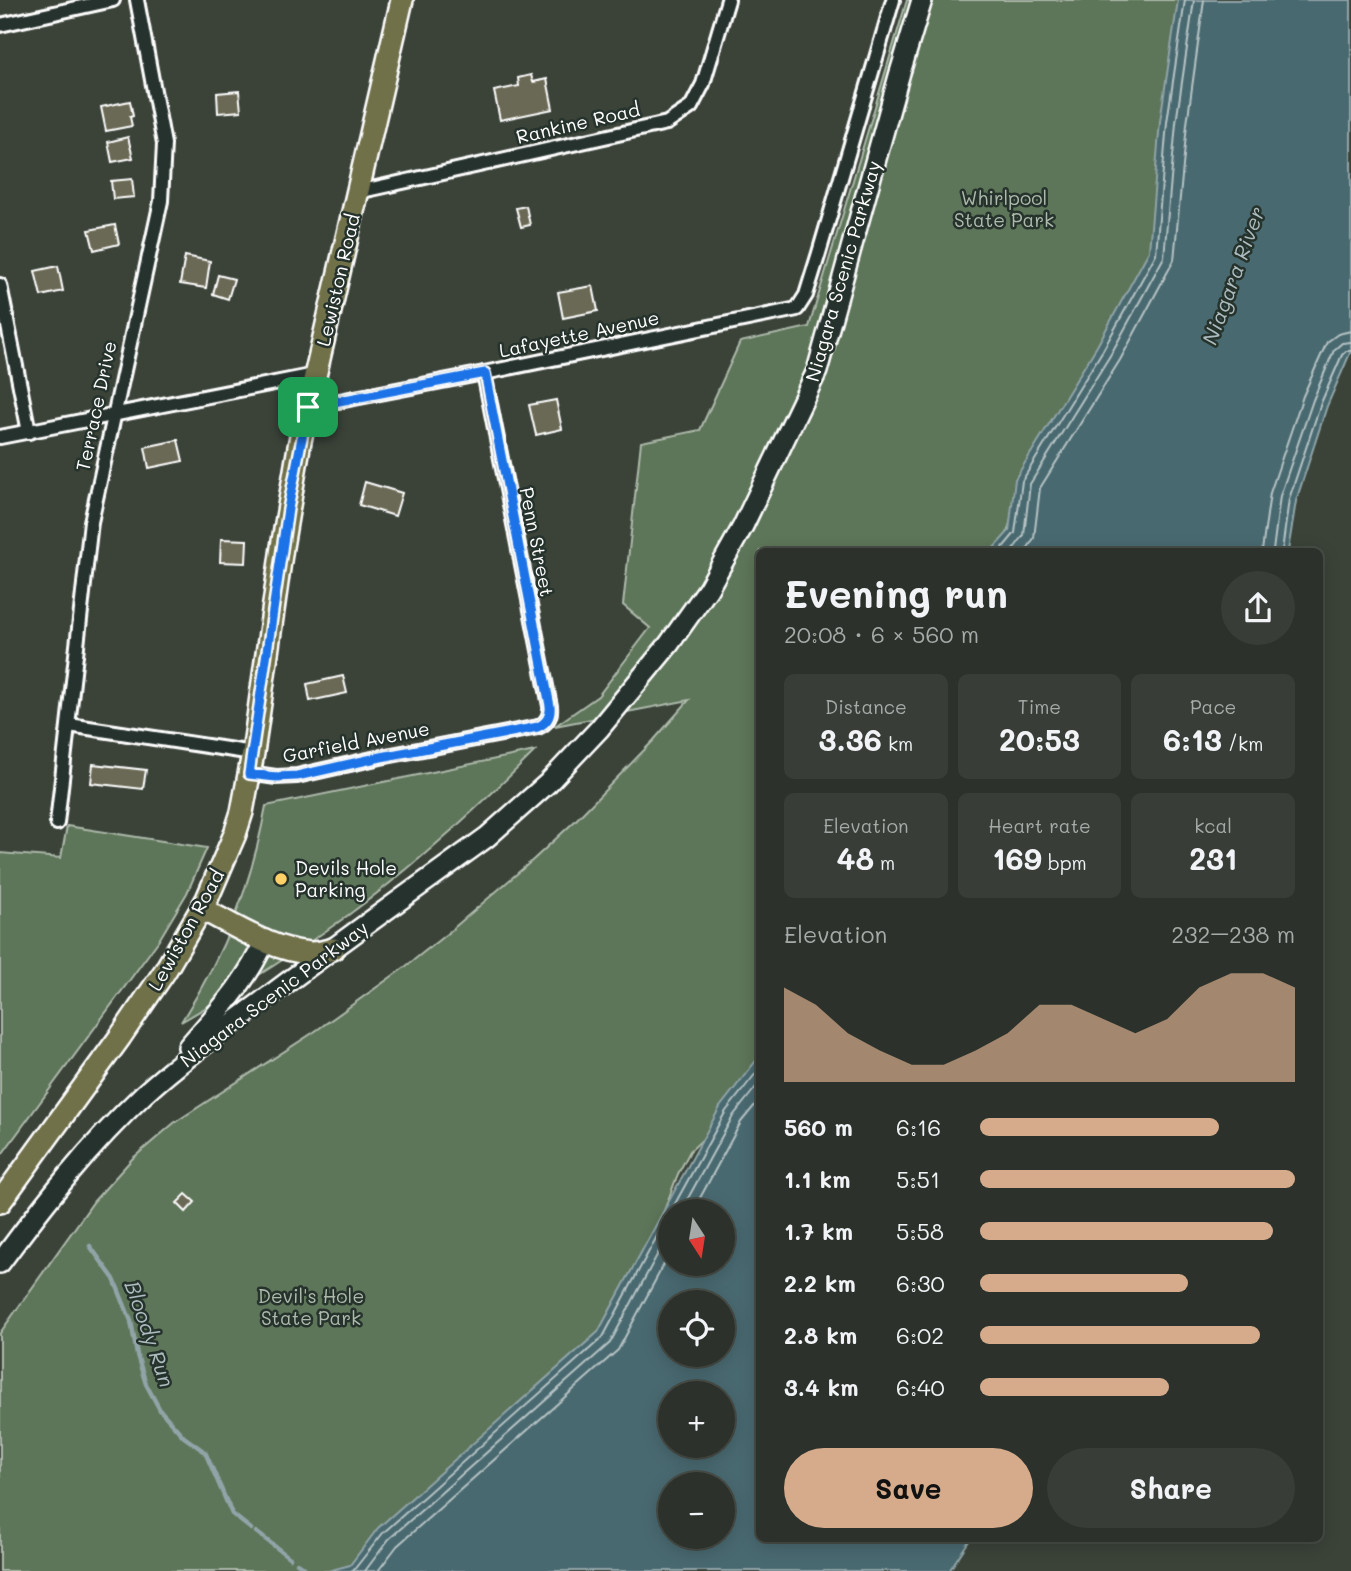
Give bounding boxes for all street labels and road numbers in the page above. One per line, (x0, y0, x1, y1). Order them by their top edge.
street label: Rankine Road (514, 96, 642, 149)
street label: Niagara Scenic Parkway (799, 157, 886, 384)
street label: Lewiston Road (310, 211, 365, 349)
street label: Lafayette Avenue (497, 304, 661, 363)
street label: Terrace Drive (70, 338, 122, 473)
street label: Penn Street (515, 485, 560, 599)
street label: Garfield Avenue (280, 715, 431, 768)
street label: Lewiston Road (142, 865, 229, 995)
street label: Niagara Scenic Parkway (175, 915, 373, 1072)

